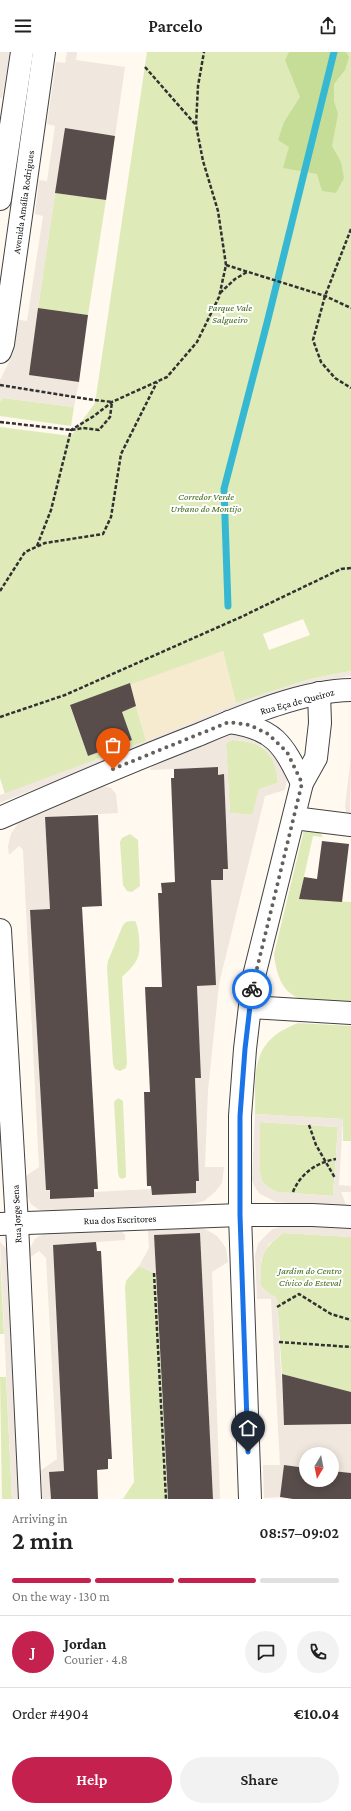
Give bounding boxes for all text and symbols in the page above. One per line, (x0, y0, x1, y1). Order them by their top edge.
icon: menu (12, 15, 34, 37)
icon: share (317, 15, 339, 37)
text: Parcelo (148, 16, 203, 36)
street label: Avenida Amália Rodrigues (11, 149, 36, 255)
park label: Parque Vale Salgueiro (208, 302, 252, 325)
park label: Corredor Verde Urbano do Montijo (170, 491, 242, 515)
street label: Rua Eça de Queiroz (259, 686, 335, 717)
pin (96, 728, 130, 769)
icon: bag (102, 734, 124, 756)
courier (232, 969, 272, 1009)
icon: bike (241, 978, 263, 1000)
street label: Rua Jorge Sena (9, 1184, 24, 1244)
street label: Rua dos Escritores (83, 1213, 157, 1226)
park label: Jardim do Centro Cívico do Esteval (276, 1265, 342, 1288)
pin (231, 1411, 265, 1452)
icon: home (237, 1417, 259, 1439)
north arrow (299, 1447, 339, 1487)
map controls (299, 1447, 339, 1487)
text: Arriving in (12, 1511, 68, 1526)
text: 08:57–09:02 (260, 1525, 339, 1541)
text: 2 min (12, 1526, 73, 1555)
text: On the way · 130 m (12, 1589, 110, 1604)
button: chat (245, 1631, 287, 1673)
button: phone (297, 1631, 339, 1673)
text: Jordan (64, 1636, 106, 1652)
text: J (30, 1644, 36, 1660)
text: Courier · 4.8 (64, 1652, 128, 1667)
text: Order #4904 (12, 1706, 89, 1722)
text: €10.04 (294, 1706, 339, 1722)
button: Help (12, 1757, 172, 1803)
button: Share (180, 1757, 339, 1803)

